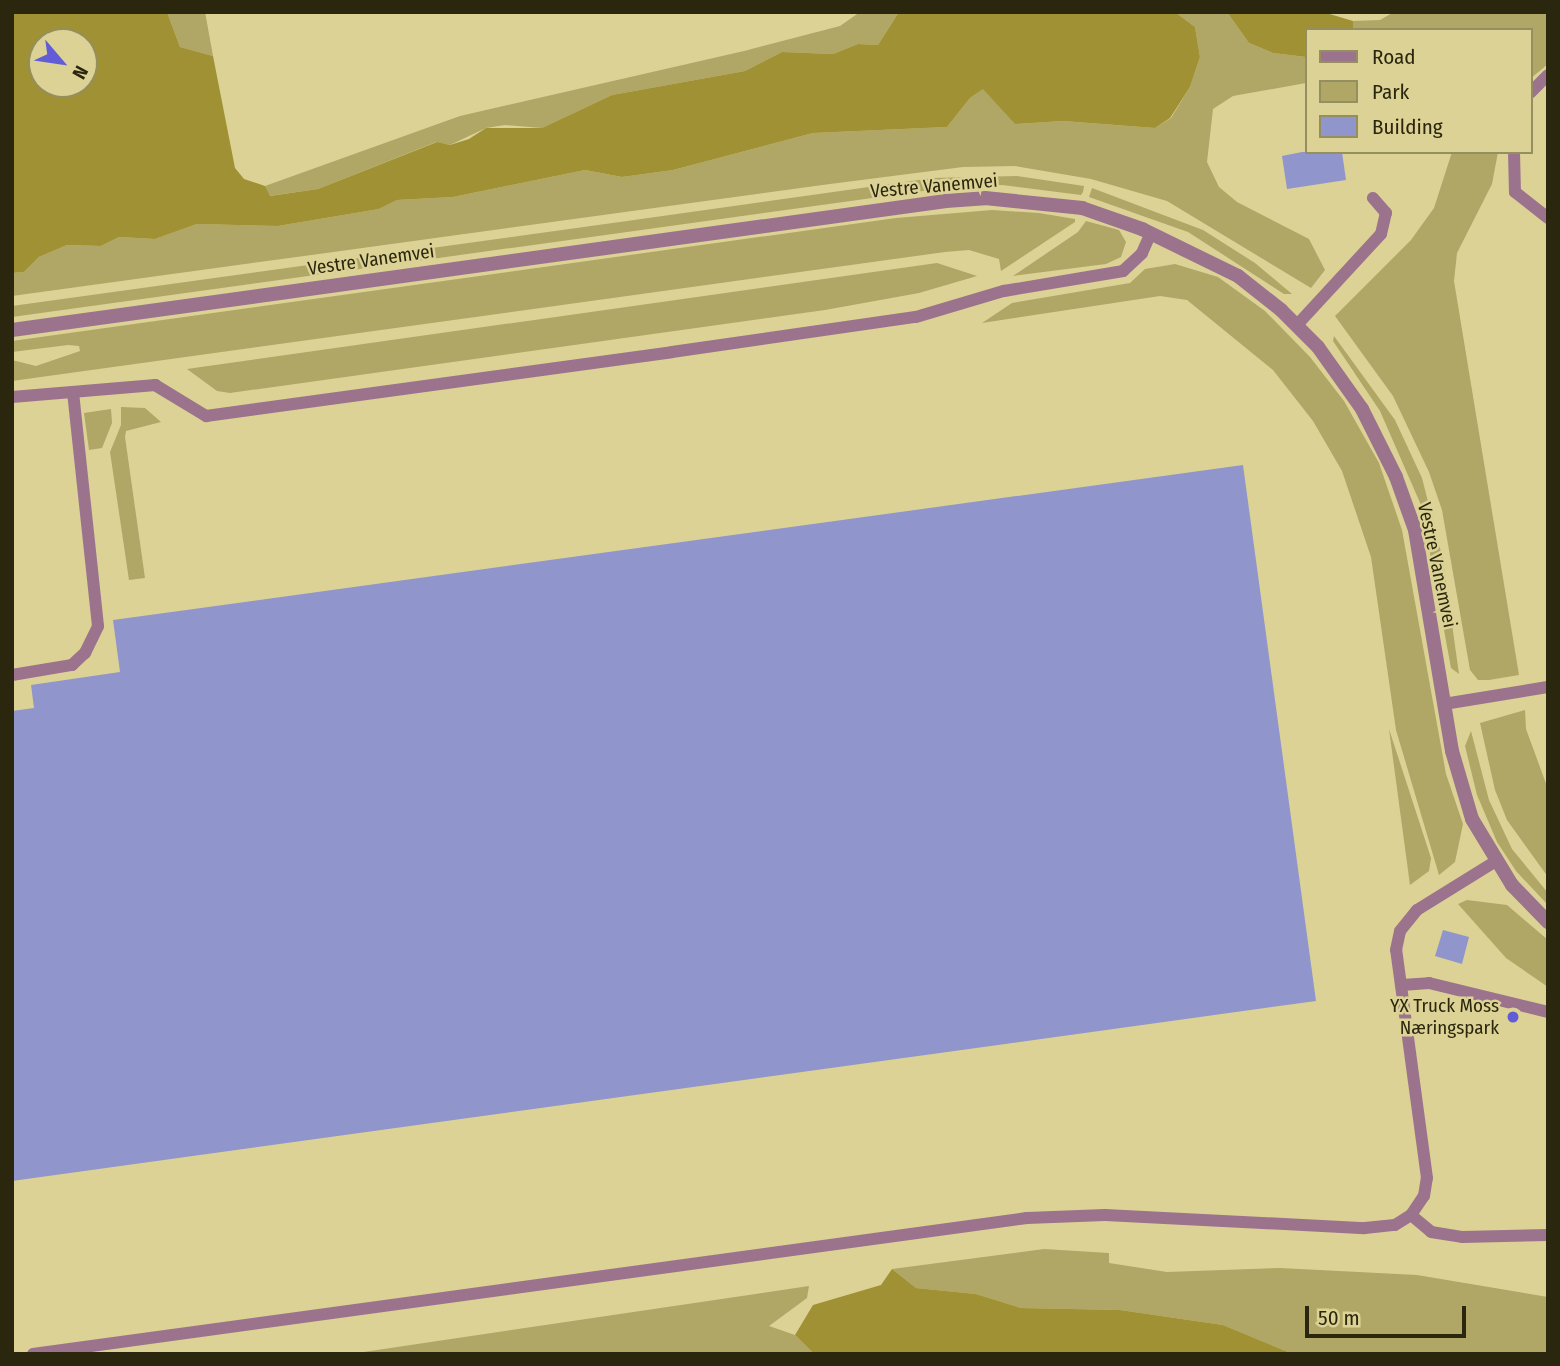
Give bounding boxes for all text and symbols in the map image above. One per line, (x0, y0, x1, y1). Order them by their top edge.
north arrow (28, 28, 98, 98)
legend (1304, 28, 1532, 154)
text: Road (1372, 44, 1416, 70)
text: N (67, 62, 93, 83)
text: Park (1372, 79, 1409, 105)
text: Building (1372, 114, 1443, 140)
street label: Vestre Vanemvei (869, 169, 999, 203)
street label: Vestre Vanemvei (306, 240, 436, 280)
street label: Vestre Vanemvei (1413, 500, 1461, 630)
place label: YX Truck Moss Næringspark (1390, 995, 1499, 1039)
marker: YX Truck Moss Næringspark (1505, 1009, 1521, 1025)
scale bar (1308, 1292, 1469, 1336)
text: 50 m (1318, 1305, 1360, 1331)

